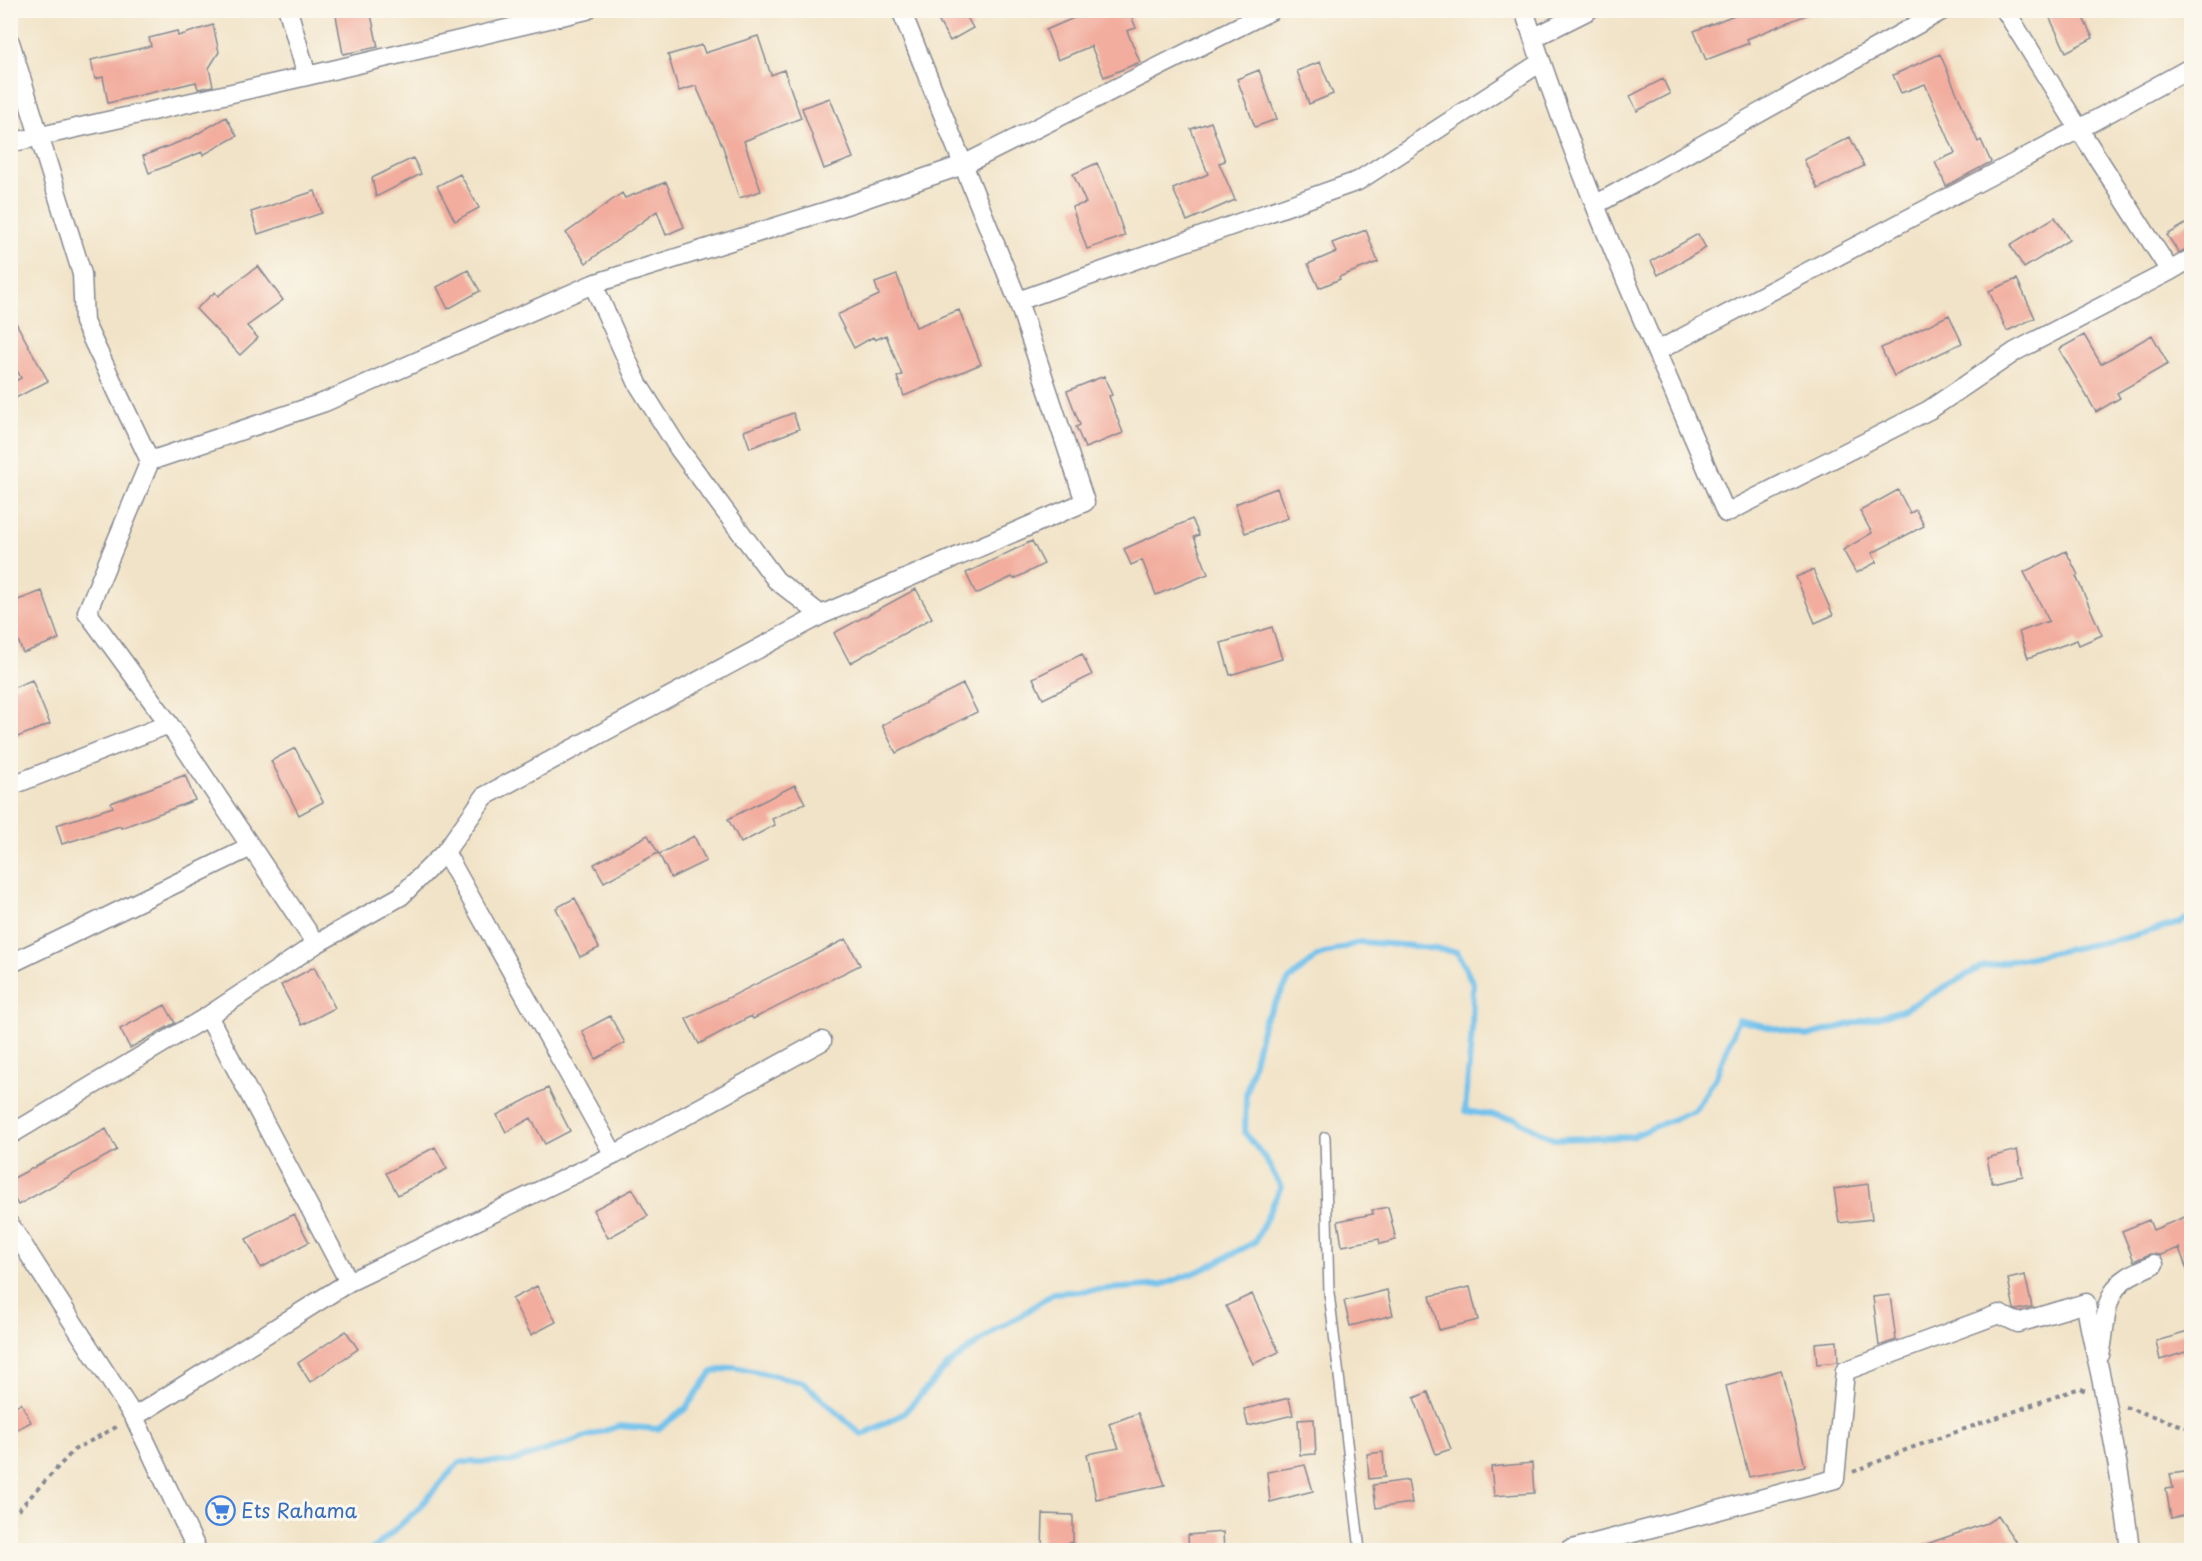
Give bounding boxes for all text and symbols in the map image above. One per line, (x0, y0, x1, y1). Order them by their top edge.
supermarket icon: Ets Rahama (204, 1494, 236, 1526)
place label: Ets Rahama (241, 1495, 357, 1525)

